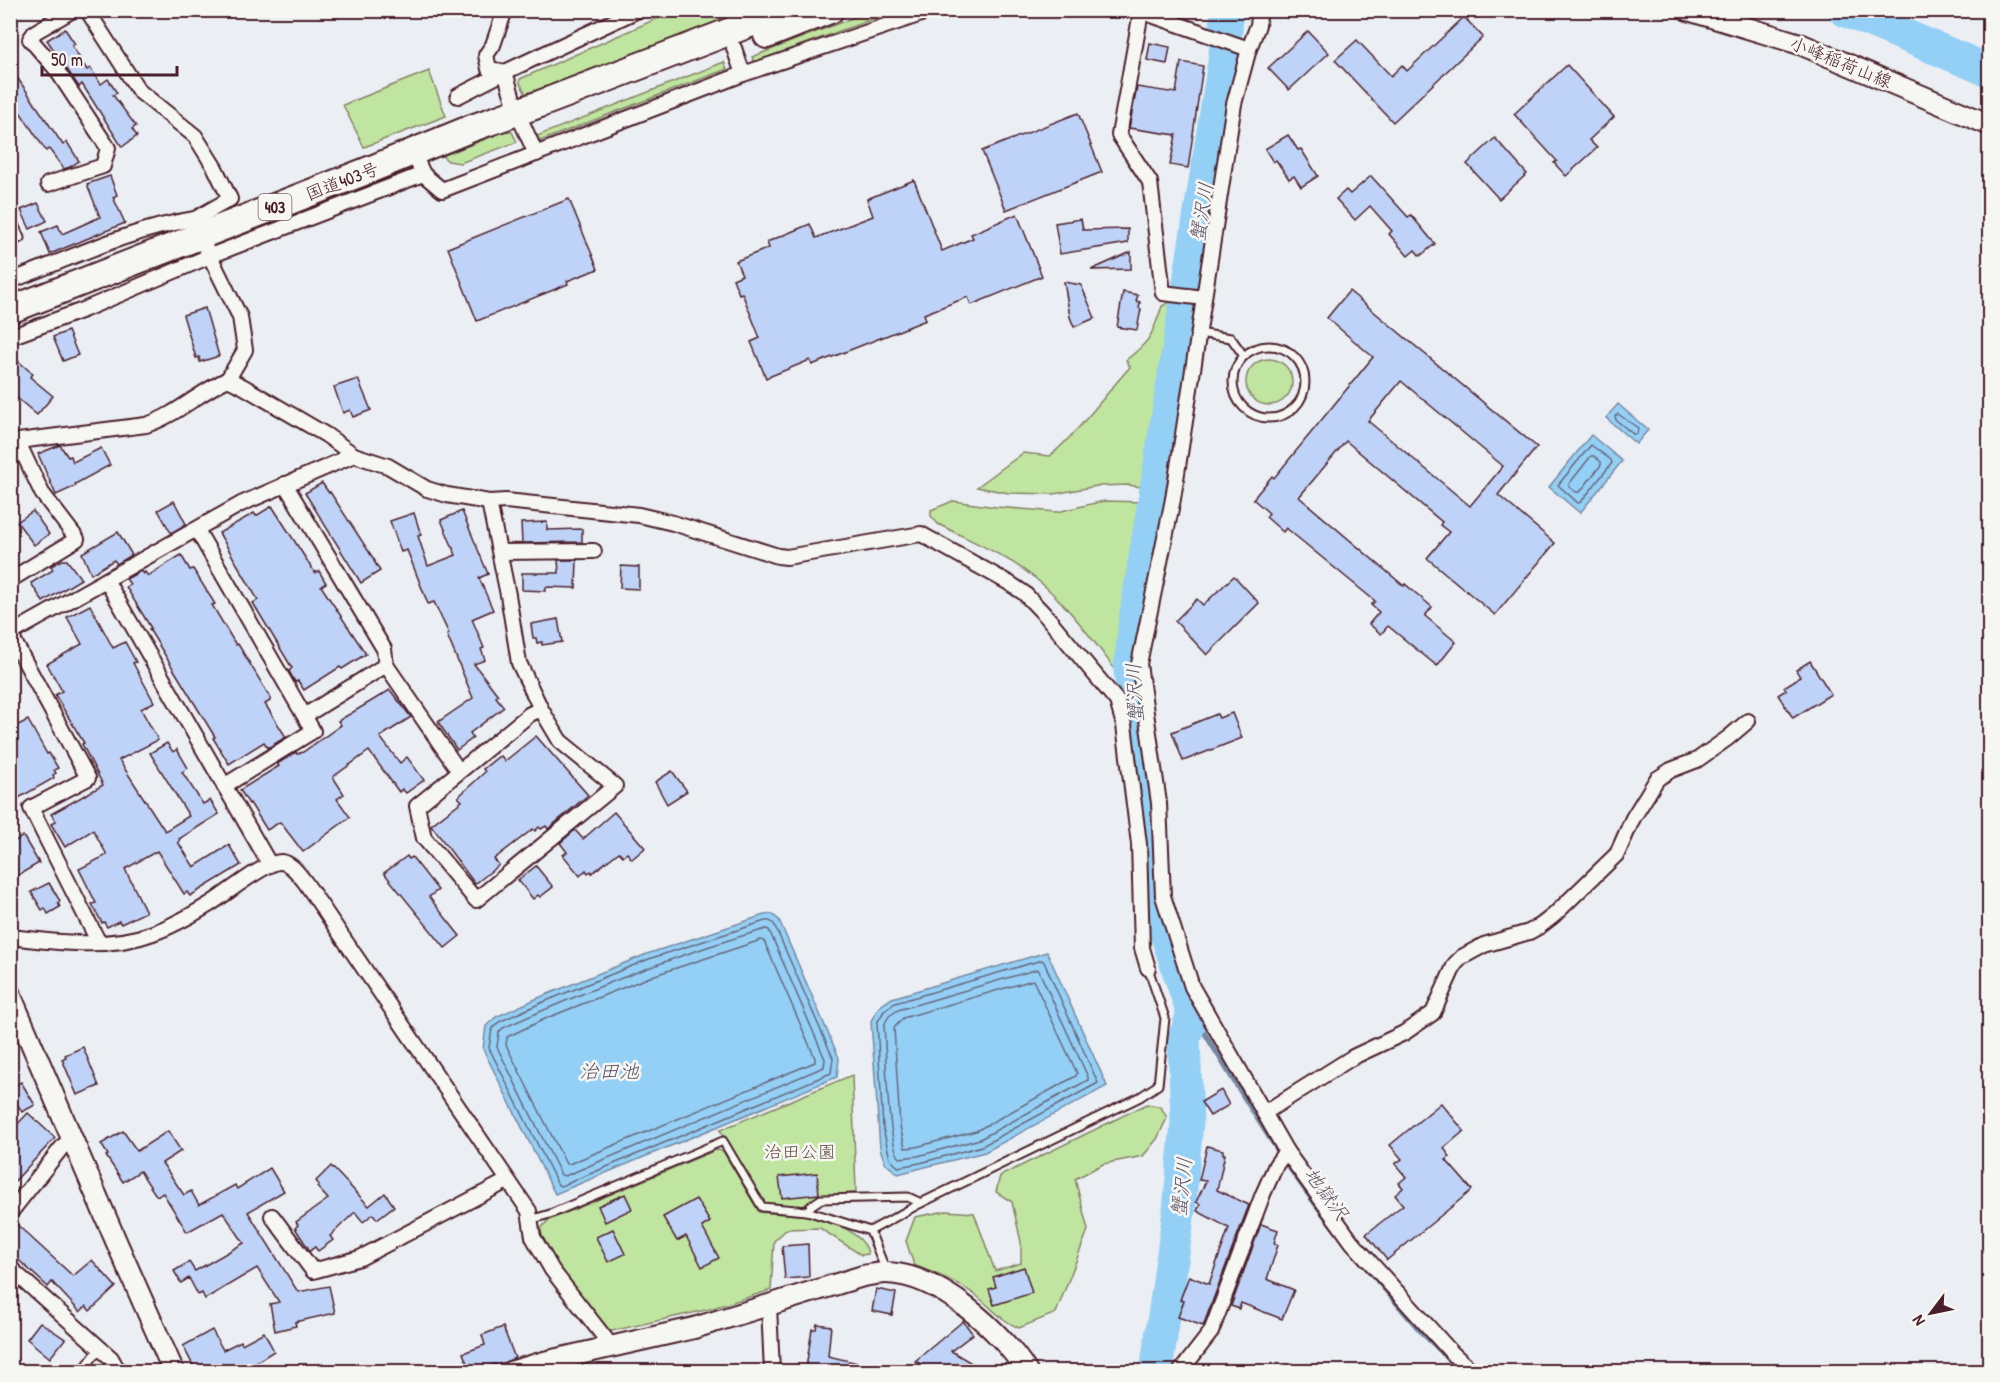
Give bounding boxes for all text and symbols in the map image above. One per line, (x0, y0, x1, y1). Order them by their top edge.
street label: 小峰稲荷山線 (1786, 30, 1896, 94)
scale bar (42, 39, 177, 77)
text: 50 m (51, 47, 83, 72)
street label: 国道403号 (302, 156, 382, 206)
water label: 蟹沢川 (1183, 180, 1219, 244)
road number: 403 (258, 194, 292, 220)
water label: 蟹沢川 (1119, 662, 1149, 724)
water label: 治田池 (579, 1057, 640, 1084)
park label: 治田公園 (764, 1139, 836, 1164)
water label: 蟹沢川 (1164, 1156, 1198, 1218)
water label: 地獄沢 (1298, 1161, 1356, 1226)
north arrow (1901, 1283, 1961, 1343)
text: N (1906, 1311, 1930, 1330)

